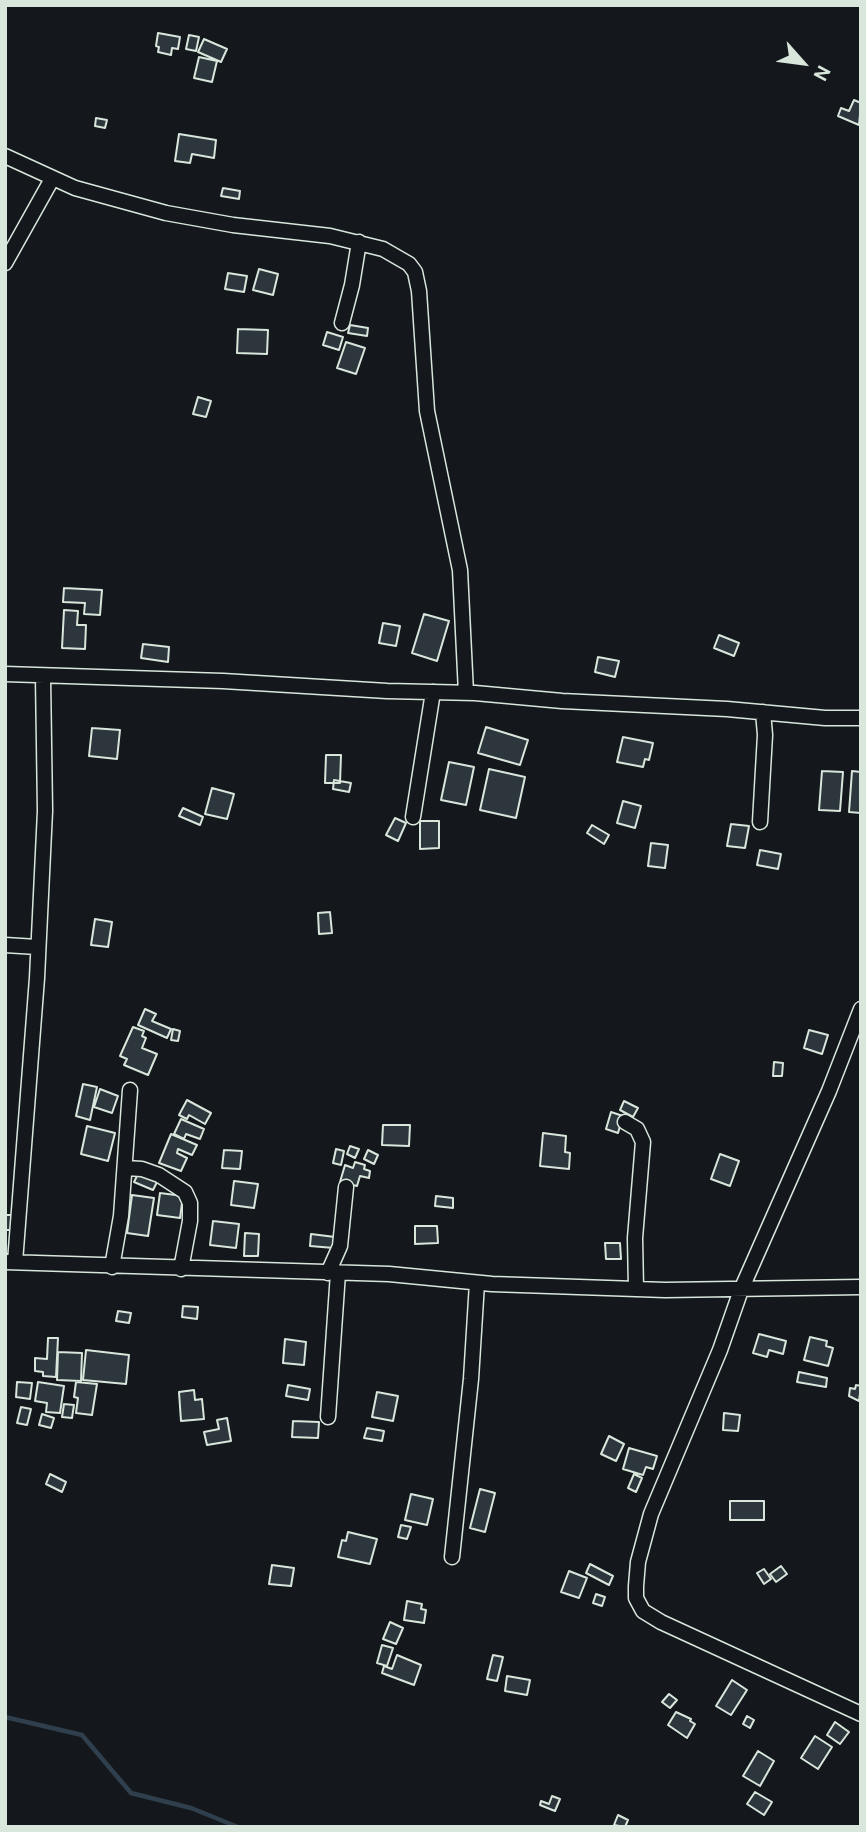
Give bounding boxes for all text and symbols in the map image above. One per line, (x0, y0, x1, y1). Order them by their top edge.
north arrow (768, 28, 838, 98)
text: N (808, 61, 836, 85)

